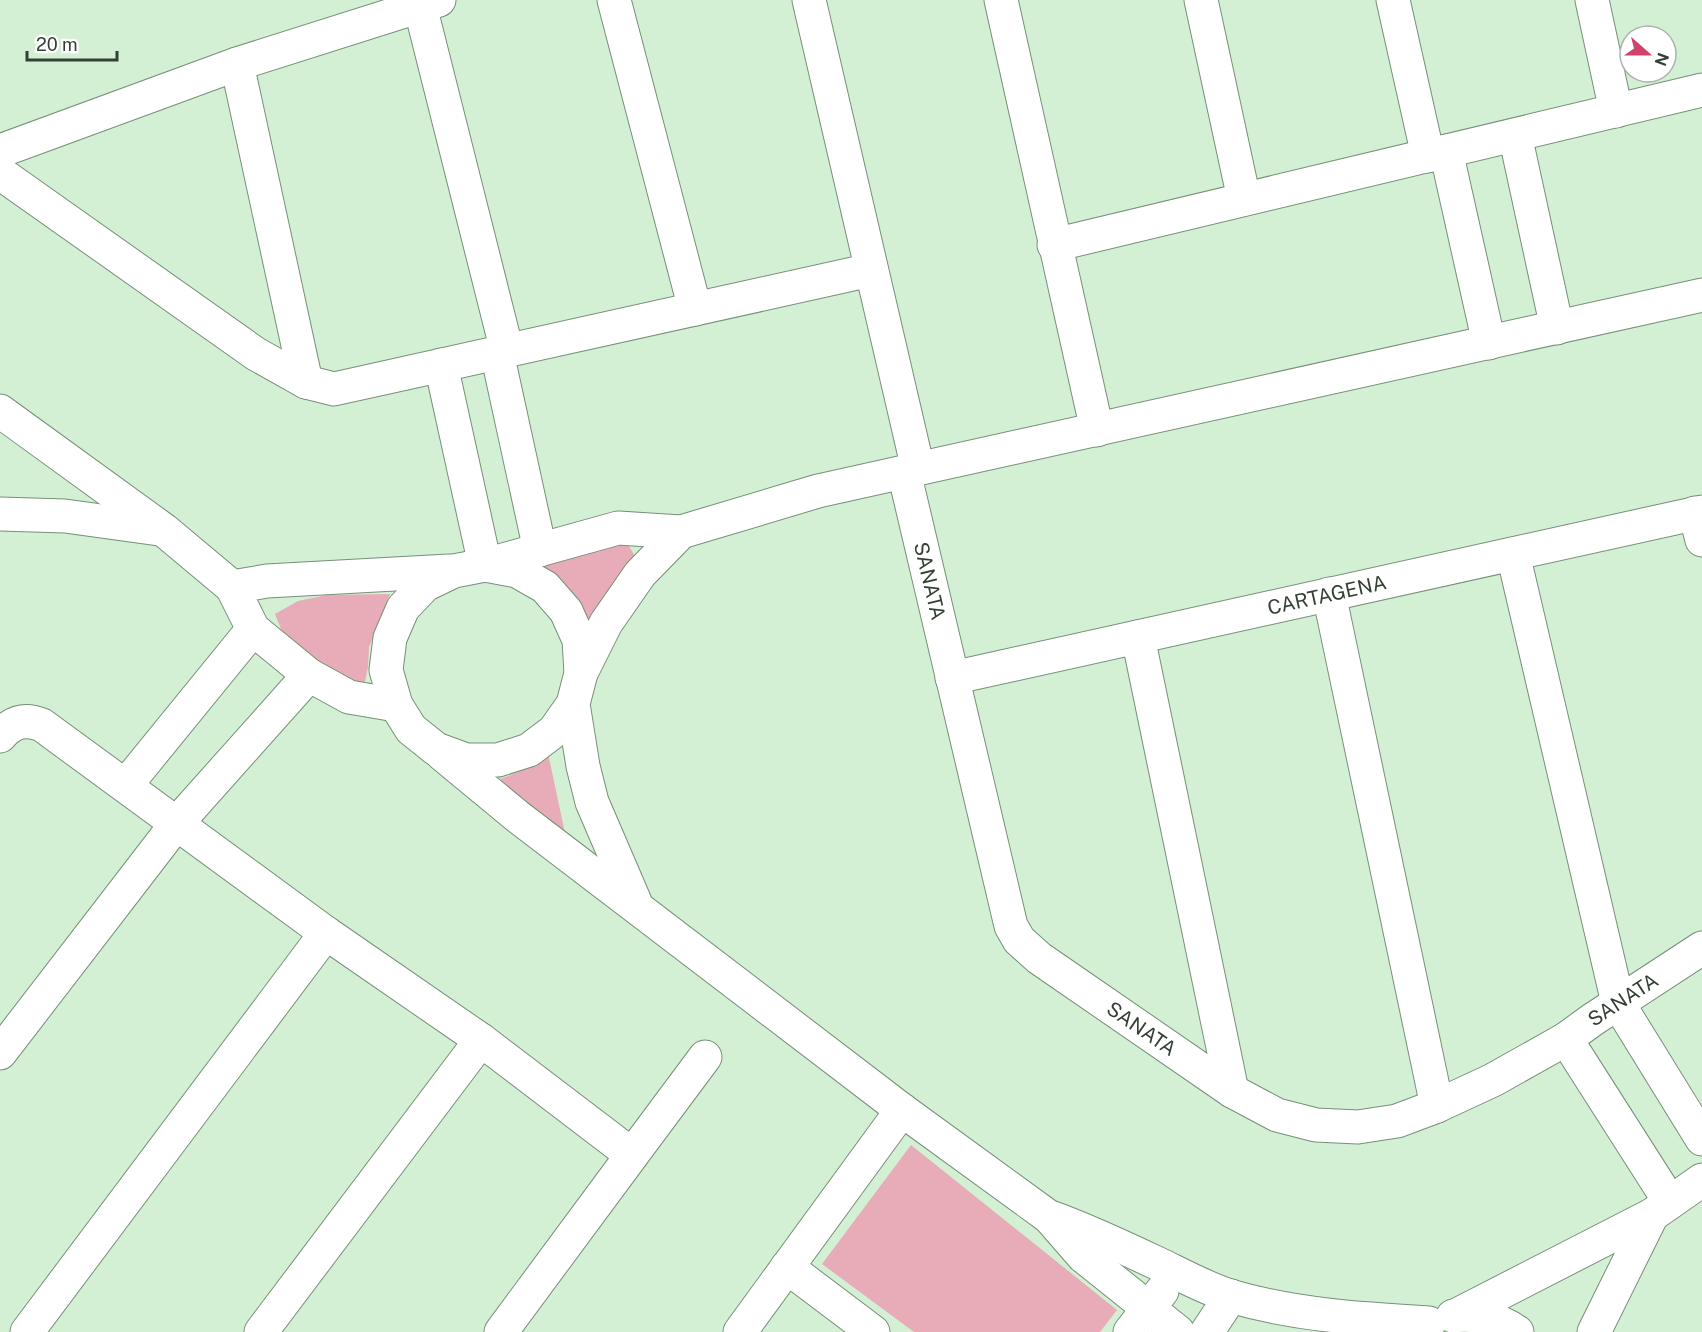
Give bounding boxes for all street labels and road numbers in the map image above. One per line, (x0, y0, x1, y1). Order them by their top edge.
street label: SANATA (909, 540, 950, 622)
street label: CARTAGENA (1265, 570, 1389, 620)
street label: SANATA (1583, 968, 1663, 1031)
street label: SANATA (1102, 996, 1181, 1061)

